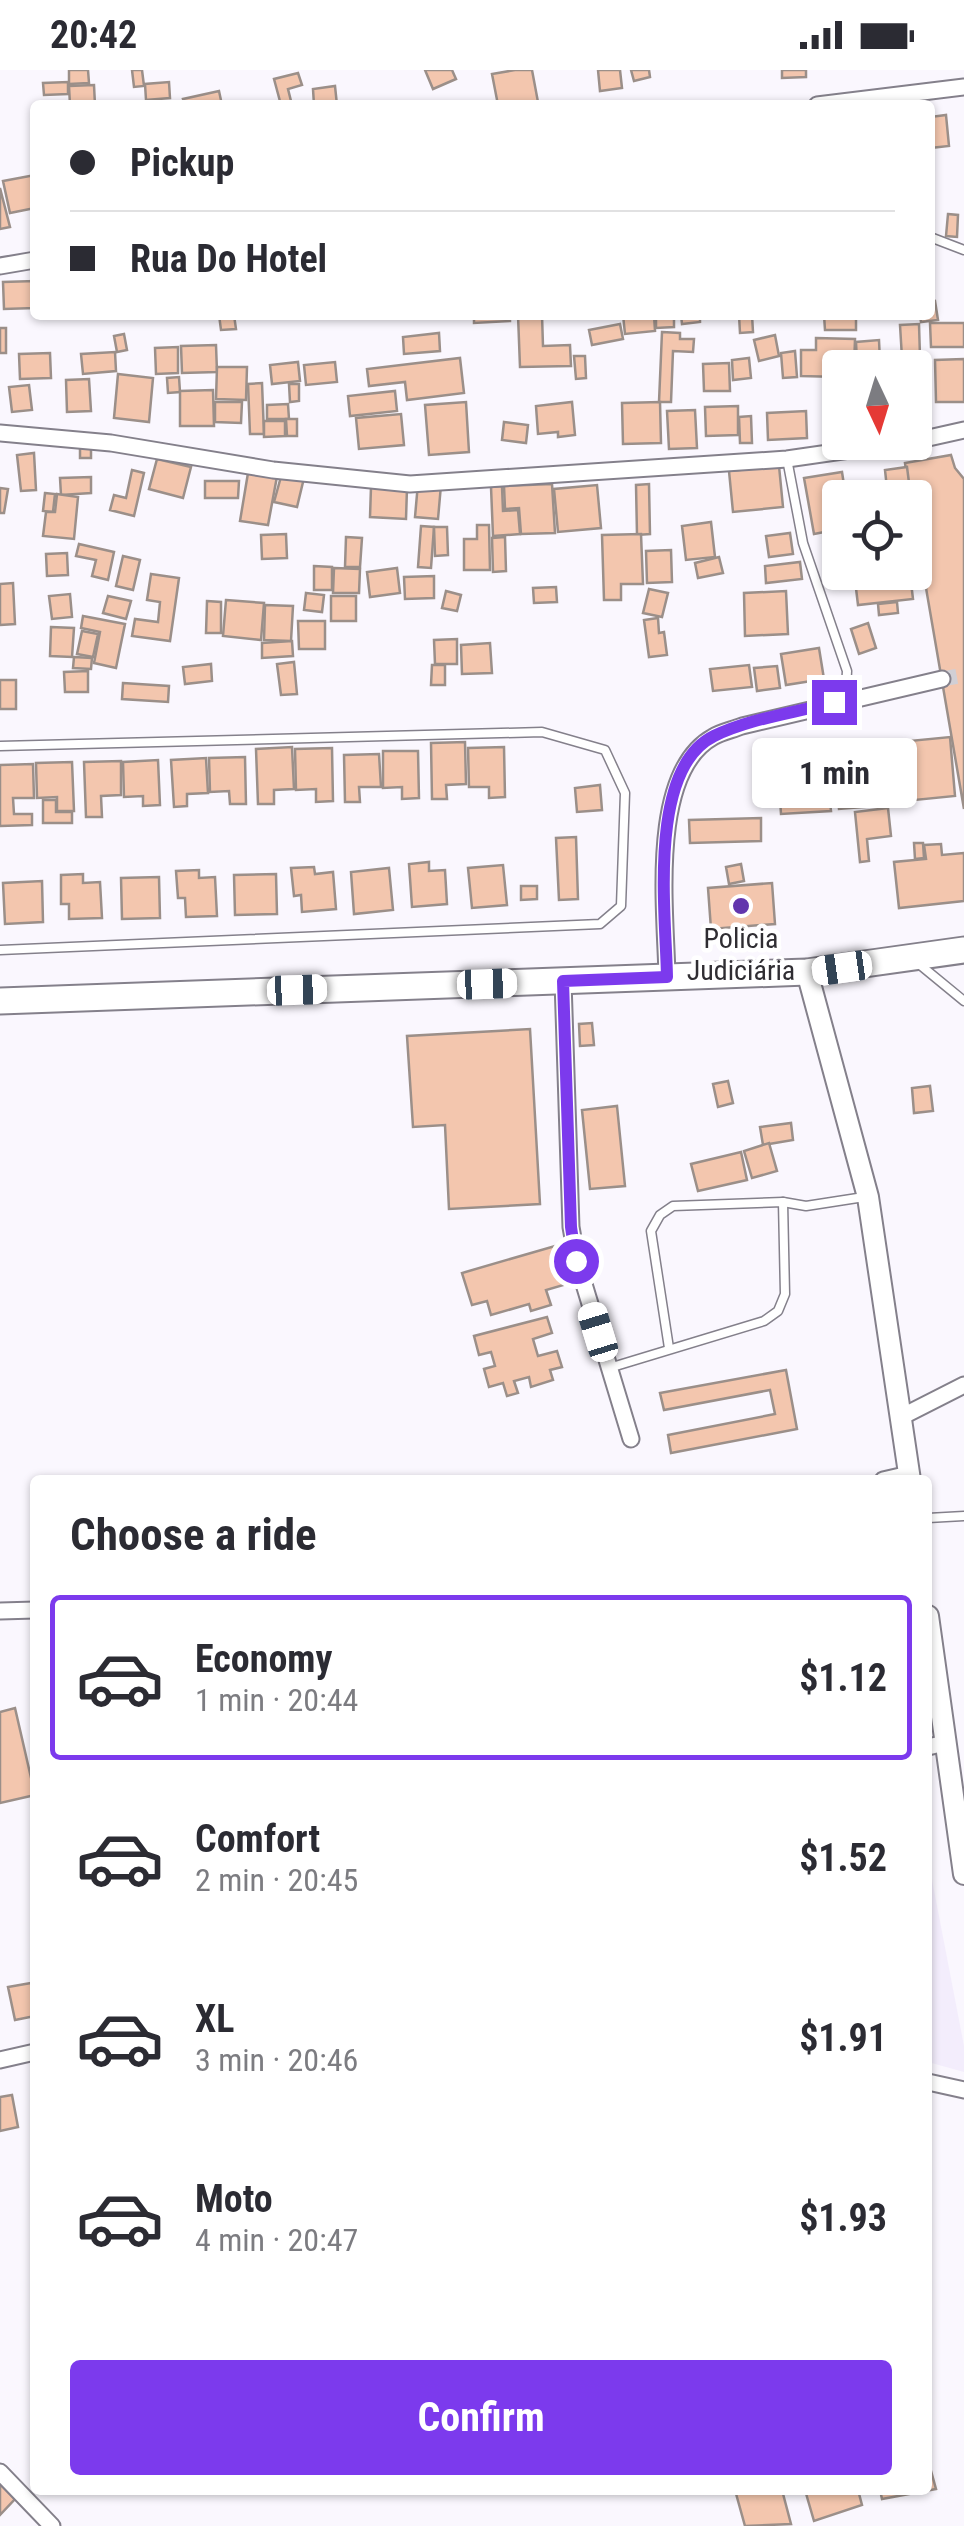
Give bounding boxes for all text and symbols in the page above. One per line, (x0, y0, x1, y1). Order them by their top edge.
text: 20:42 (50, 13, 137, 57)
text: Pickup (130, 141, 234, 185)
text: Rua Do Hotel (130, 237, 327, 281)
north arrow (822, 350, 932, 460)
map controls (822, 350, 932, 590)
button: locate (822, 480, 932, 590)
route end (812, 680, 857, 725)
callout: 1 min (752, 737, 916, 807)
text: 1 min (799, 754, 870, 792)
marker: Policia Judiciária (730, 895, 752, 917)
place label: Policia Judiciária (687, 922, 795, 987)
car (810, 949, 874, 987)
car (456, 968, 518, 1000)
car (266, 974, 328, 1006)
route start (554, 1239, 599, 1284)
car (575, 1299, 621, 1365)
text: Choose a ride (70, 1508, 317, 1561)
icon: car (75, 1633, 165, 1723)
text: Economy (195, 1637, 332, 1681)
text: $1.12 (799, 1656, 887, 1700)
text: 1 min · 20:44 (195, 1681, 358, 1719)
icon: car (75, 1813, 165, 1903)
text: Comfort (195, 1817, 320, 1861)
text: $1.52 (799, 1836, 887, 1880)
text: 2 min · 20:45 (195, 1861, 358, 1899)
icon: car (75, 1993, 165, 2083)
text: XL (195, 1997, 234, 2041)
text: $1.91 (799, 2016, 887, 2060)
text: 3 min · 20:46 (195, 2041, 358, 2079)
icon: car (75, 2173, 165, 2263)
text: Moto (195, 2177, 273, 2221)
text: $1.93 (799, 2196, 887, 2240)
text: 4 min · 20:47 (195, 2221, 358, 2259)
button: Confirm (70, 2360, 892, 2475)

